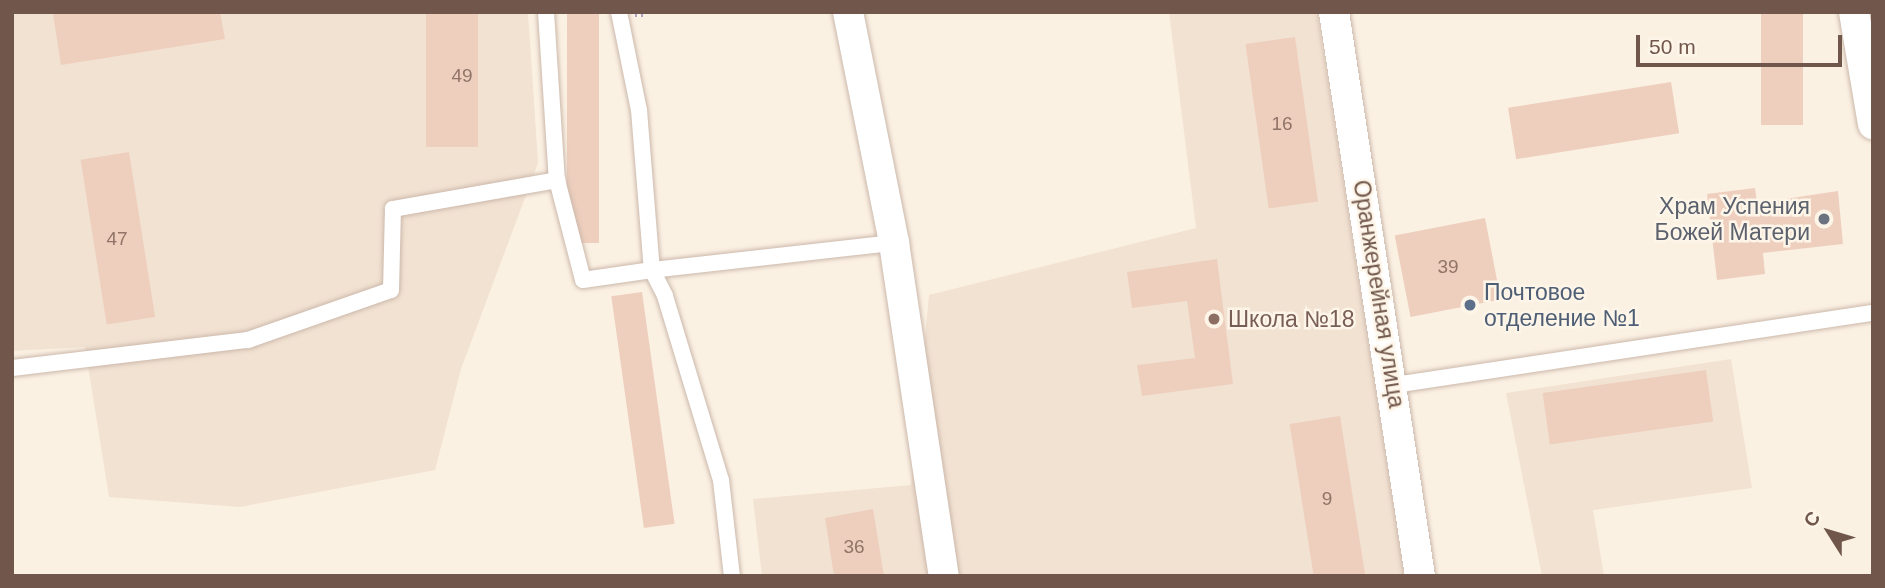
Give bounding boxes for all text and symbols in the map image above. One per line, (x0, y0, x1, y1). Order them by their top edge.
scale bar (1640, 21, 1846, 65)
text: 50 m (1649, 35, 1696, 58)
house number: 49 (451, 65, 473, 87)
house number: 16 (1271, 113, 1293, 135)
street label: Оранжерейная улица (1347, 178, 1411, 410)
place label: Храм Успения Божей Матери (1655, 192, 1810, 246)
marker: Храм Успения Божей Матери (1816, 211, 1832, 227)
house number: 47 (106, 228, 128, 250)
house number: 39 (1437, 256, 1459, 278)
place label: Почтовое отделение №1 (1484, 278, 1640, 332)
marker: Почтовое отделение №1 (1462, 297, 1478, 313)
place label: Школа №18 (1228, 305, 1355, 333)
marker: Школа №18 (1206, 311, 1222, 327)
house number: 9 (1322, 488, 1332, 510)
north arrow (1794, 497, 1864, 567)
text: С (1799, 507, 1824, 531)
house number: 36 (843, 536, 865, 558)

